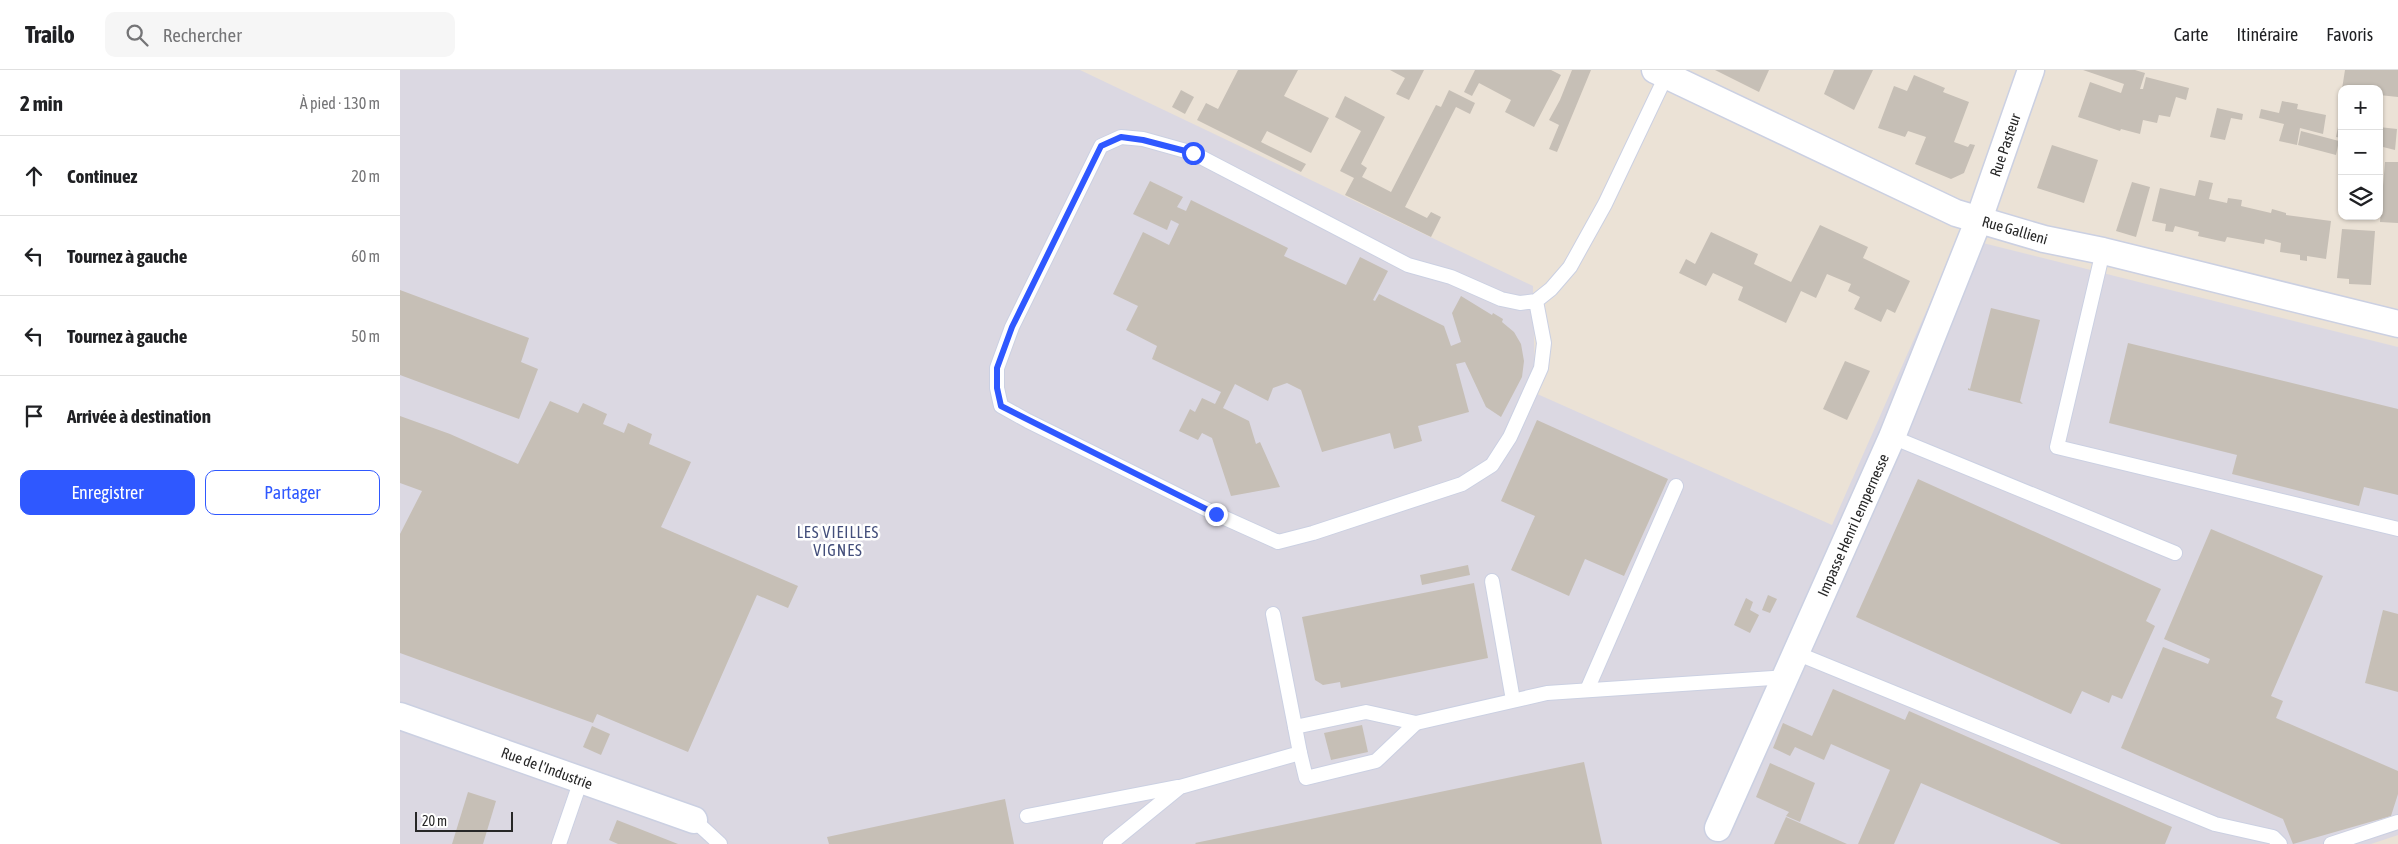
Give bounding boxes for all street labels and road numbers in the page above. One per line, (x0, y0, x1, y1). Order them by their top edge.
street label: Rue Pasteur (1986, 111, 2024, 179)
street label: Rue Gallieni (1980, 213, 2050, 247)
street label: Impasse Henri Lempernesse (1814, 451, 1892, 599)
street label: Rue de l'Industrie (499, 744, 595, 792)

